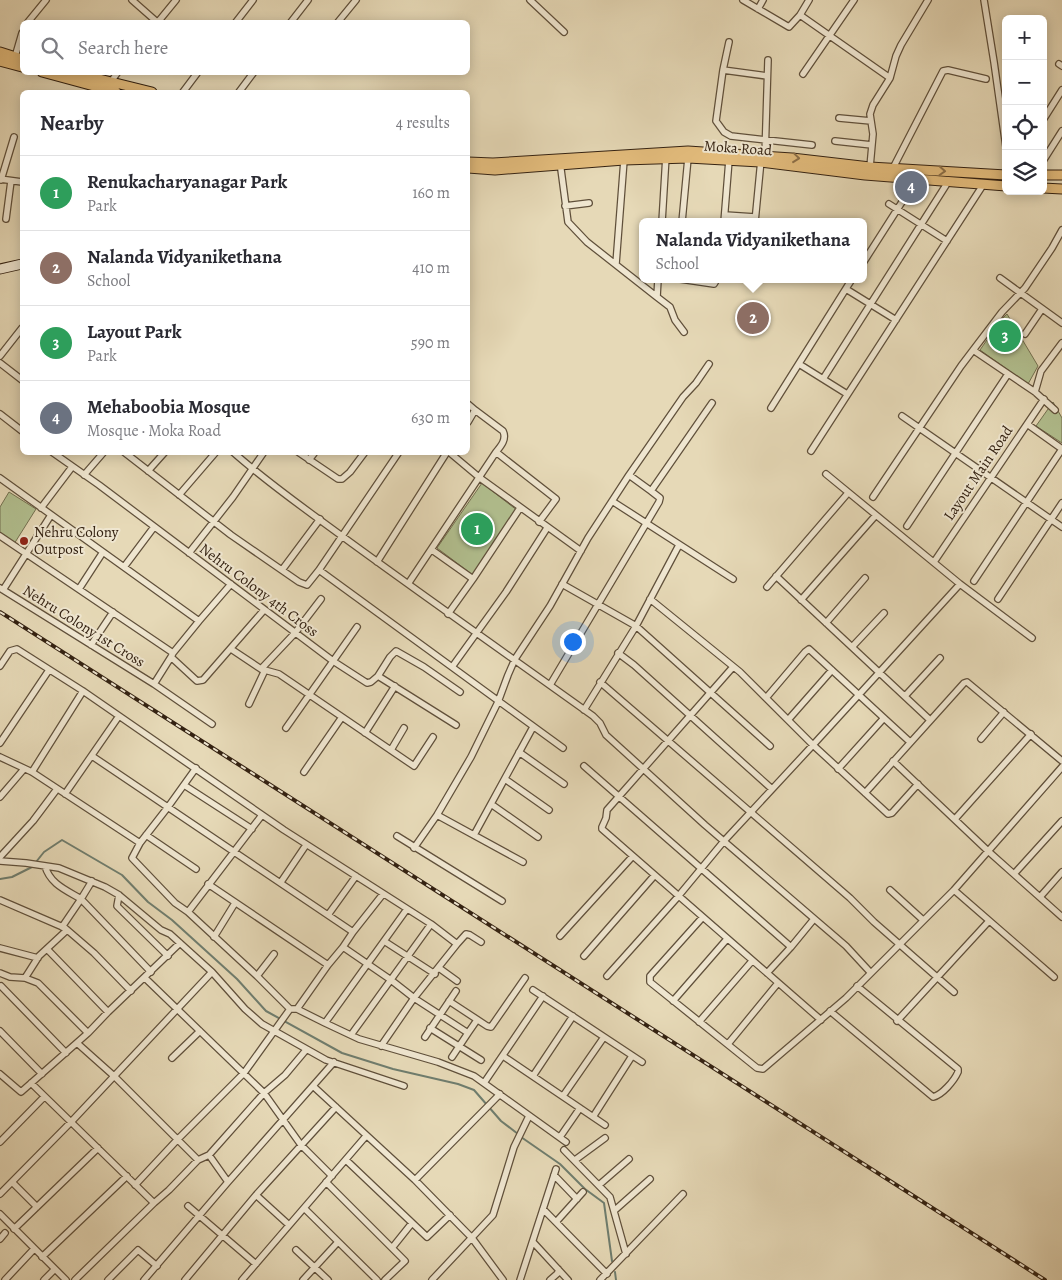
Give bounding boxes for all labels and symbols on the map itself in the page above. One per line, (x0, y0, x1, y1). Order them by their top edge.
street label: Moka Road (703, 136, 774, 160)
one-way arrow (792, 152, 800, 163)
one-way arrow (938, 165, 946, 176)
pin: 4 (895, 168, 927, 206)
pin: 2 (737, 299, 769, 337)
pin: 3 (989, 317, 1021, 355)
street label: Layout Main Road (939, 421, 1018, 524)
pin: 1 (461, 510, 493, 548)
place label: Nehru Colony Outpost (34, 522, 119, 559)
marker: Nehru Colony Outpost (18, 535, 30, 547)
street label: Nehru Colony 4th Cross (195, 539, 323, 641)
street label: Nehru Colony 1st Cross (19, 580, 149, 672)
your location (560, 629, 586, 655)

